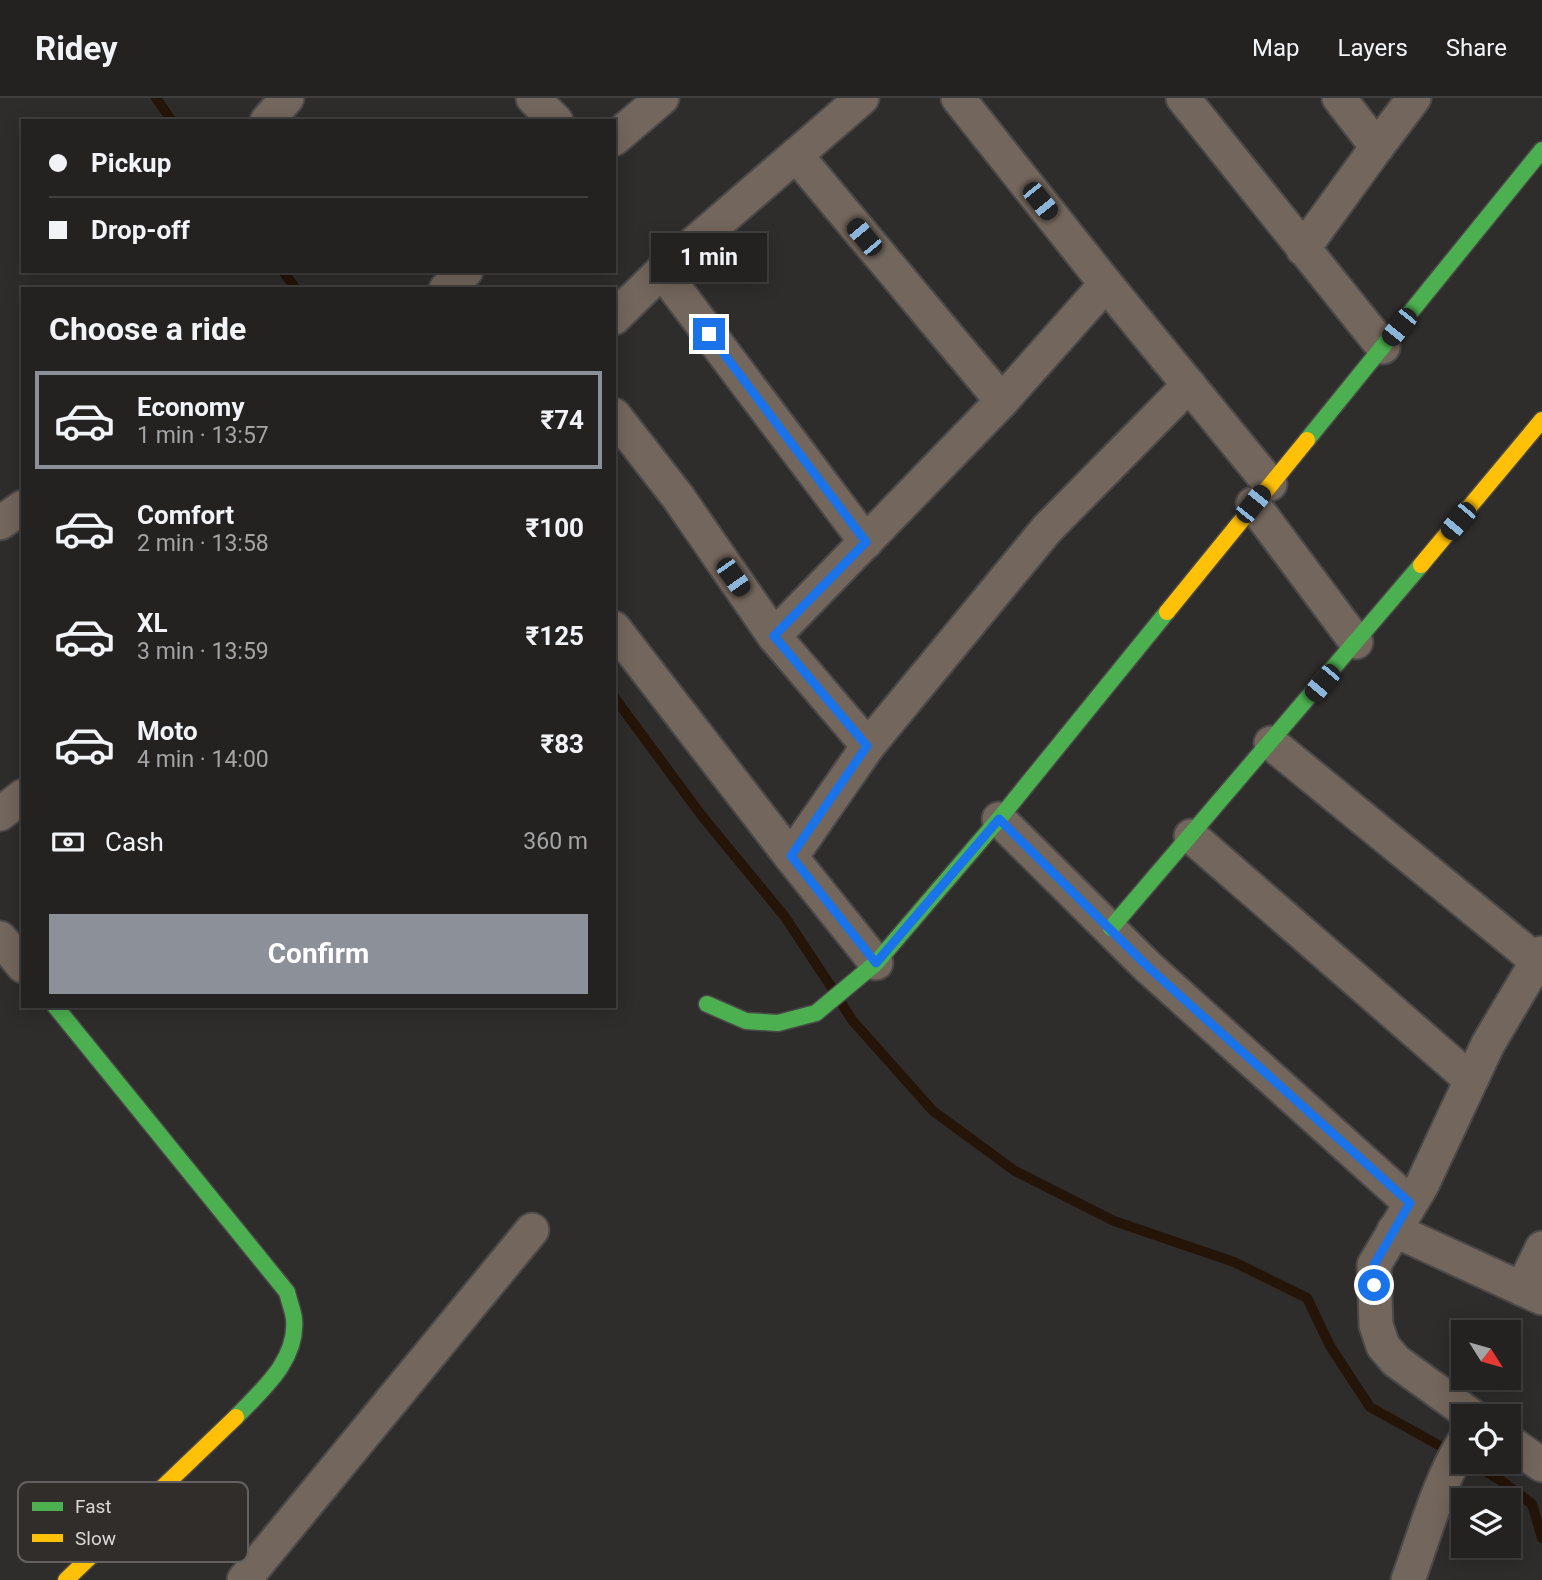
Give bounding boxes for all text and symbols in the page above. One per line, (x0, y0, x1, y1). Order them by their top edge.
text: Ridey (35, 29, 118, 68)
text: Map (1252, 34, 1300, 62)
text: Layers (1338, 34, 1408, 62)
text: Share (1446, 34, 1507, 62)
text: Pickup (91, 148, 171, 178)
car (1019, 178, 1062, 224)
car (843, 214, 886, 260)
text: Drop-off (91, 215, 190, 245)
callout: 1 min (651, 232, 767, 282)
text: 1 min (680, 244, 738, 271)
car (1378, 304, 1421, 350)
text: Choose a ride (49, 310, 246, 348)
route end (693, 318, 725, 350)
icon: car (53, 389, 116, 452)
text: Economy (137, 392, 244, 422)
text: ₹74 (540, 405, 584, 435)
text: 1 min · 13:57 (137, 422, 269, 449)
car (1232, 481, 1275, 527)
icon: car (53, 497, 116, 560)
car (1437, 498, 1480, 544)
text: Comfort (137, 500, 234, 530)
text: ₹100 (526, 513, 584, 543)
text: 2 min · 13:58 (137, 530, 269, 557)
car (713, 554, 754, 600)
icon: car (53, 605, 116, 668)
text: XL (137, 608, 168, 638)
text: ₹125 (526, 621, 584, 651)
text: 3 min · 13:59 (137, 638, 269, 665)
car (1301, 660, 1344, 706)
icon: car (53, 713, 116, 776)
text: Moto (137, 716, 198, 746)
text: ₹83 (540, 729, 584, 759)
text: 4 min · 14:00 (137, 746, 269, 773)
icon: cash (49, 823, 87, 861)
text: Cash (105, 827, 164, 857)
text: 360 m (523, 828, 588, 855)
button: Confirm (49, 914, 588, 994)
route start (1358, 1269, 1390, 1301)
north arrow (1451, 1320, 1521, 1390)
map controls (1451, 1320, 1521, 1558)
button: locate (1451, 1404, 1521, 1474)
legend (18, 1482, 248, 1562)
button: layers (1451, 1488, 1521, 1558)
text: Fast (75, 1495, 112, 1518)
text: Slow (75, 1527, 116, 1550)

